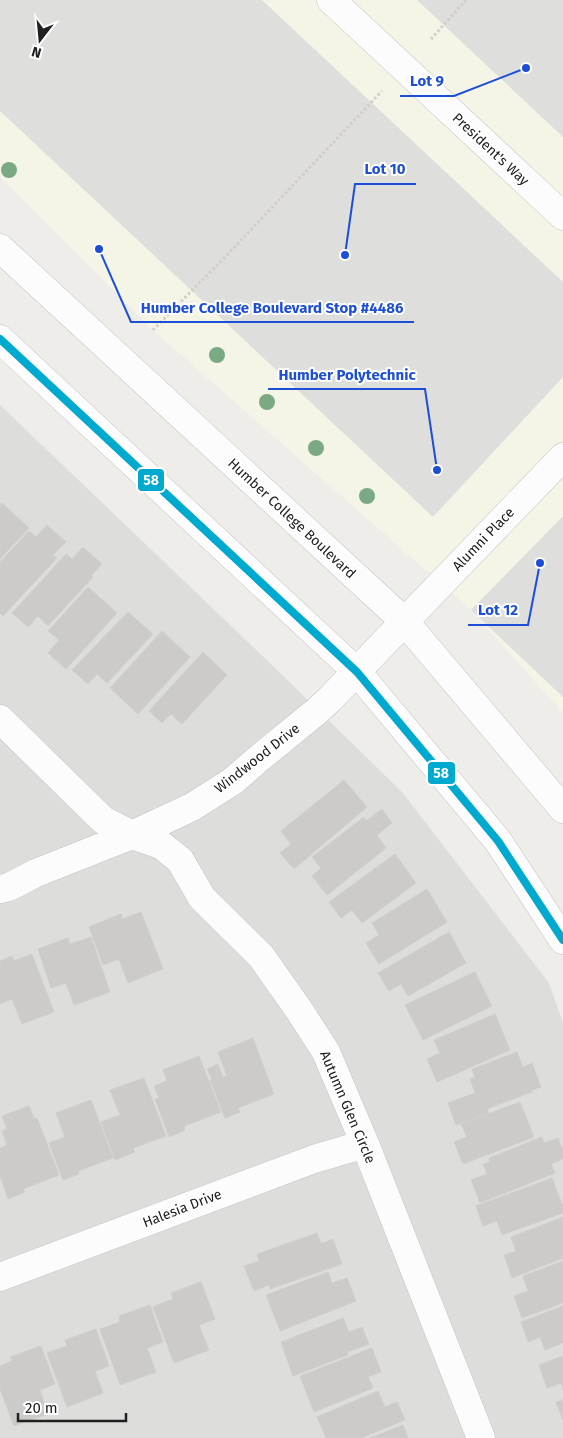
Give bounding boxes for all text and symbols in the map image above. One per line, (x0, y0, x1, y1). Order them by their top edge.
north arrow (15, 15, 65, 65)
text: N (30, 43, 43, 61)
callout: Lot 9 (400, 66, 454, 96)
text: Lot 9 (410, 72, 444, 90)
street label: President's Way (449, 110, 533, 189)
callout: Lot 10 (355, 154, 416, 184)
text: Lot 10 (364, 160, 406, 178)
callout: Humber College Boulevard Stop #4486 (131, 292, 414, 322)
text: Humber College Boulevard Stop #4486 (141, 299, 404, 317)
callout: Humber Polytechnic (268, 359, 425, 389)
text: Humber Polytechnic (278, 366, 416, 384)
street label: Humber College Boulevard (224, 455, 359, 582)
line badge: 58 (137, 468, 165, 492)
text: 58 (143, 472, 159, 489)
street label: Alumni Place (449, 504, 518, 575)
callout: Lot 12 (468, 595, 528, 625)
text: Lot 12 (478, 601, 518, 619)
street label: Windwood Drive (211, 720, 303, 797)
line badge: 58 (427, 761, 456, 785)
text: 58 (433, 765, 449, 782)
street label: Autumn Glen Circle (316, 1048, 379, 1166)
street label: Halesia Drive (140, 1186, 224, 1231)
scale bar (18, 1390, 125, 1422)
text: 20 m (25, 1399, 58, 1417)

